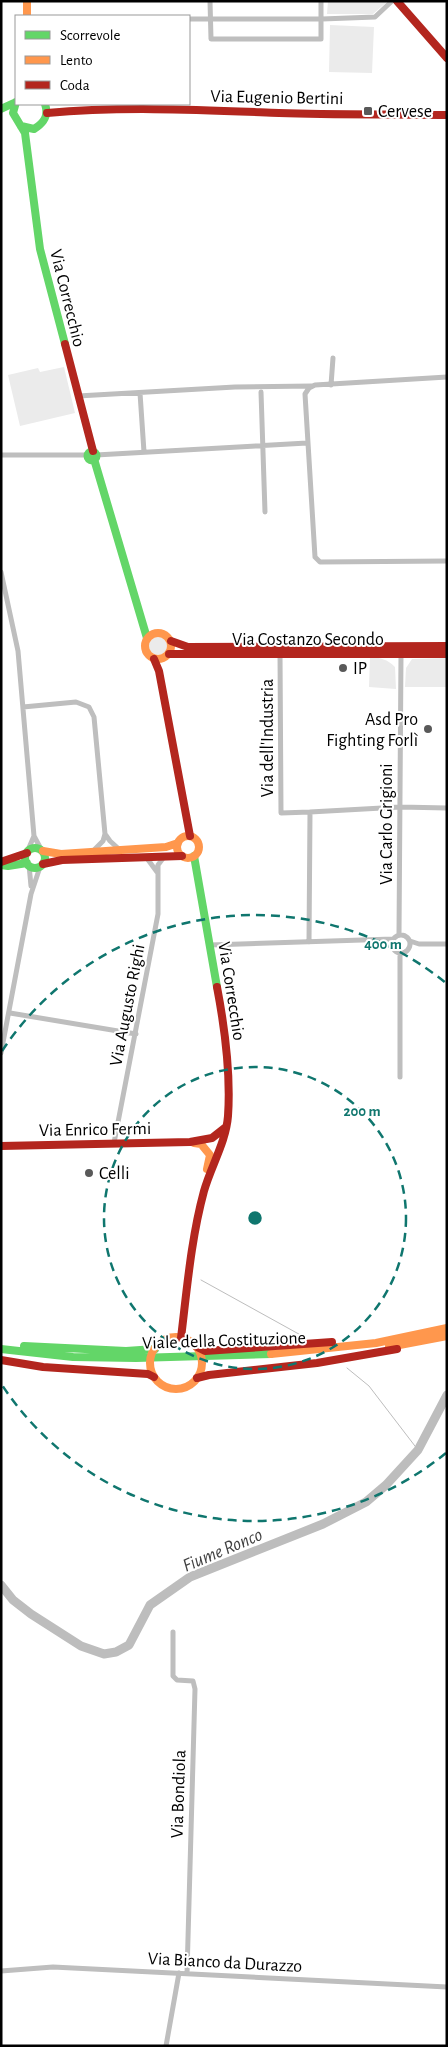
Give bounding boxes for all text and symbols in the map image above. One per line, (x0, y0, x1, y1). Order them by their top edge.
legend (15, 15, 190, 105)
text: Scorrevole (60, 28, 121, 43)
text: Lento (60, 53, 93, 68)
text: Coda (60, 78, 90, 93)
street label: Via Eugenio Bertini (210, 88, 344, 108)
place label: Cervese (378, 103, 432, 121)
marker: Cervese (362, 105, 374, 117)
street label: Via Correcchio (46, 248, 88, 349)
street label: Via Costanzo Secondo (232, 631, 384, 649)
place label: IP (353, 660, 367, 678)
marker: IP (337, 662, 349, 674)
street label: Via dell'Industria (259, 679, 277, 797)
place label: Asd Pro Fighting Forlì (326, 711, 418, 750)
marker: Asd Pro Fighting Forlì (422, 723, 434, 735)
street label: Via Carlo Grigioni (378, 763, 396, 885)
text: 400 m (364, 937, 402, 952)
street label: Via Correcchio (214, 940, 248, 1042)
street label: Via Augusto Righi (107, 943, 149, 1068)
text: 200 m (343, 1104, 381, 1119)
street label: Via Enrico Fermi (39, 1120, 151, 1140)
place label: Celli (99, 1165, 130, 1183)
marker: Celli (83, 1167, 95, 1179)
centre of rings (246, 1209, 264, 1227)
street label: Viale della Costituzione (142, 1329, 306, 1353)
water label: Fiume Ronco (180, 1525, 266, 1576)
street label: Via Bondiola (168, 1749, 190, 1839)
street label: Via Bianco da Durazzo (147, 1950, 303, 1976)

